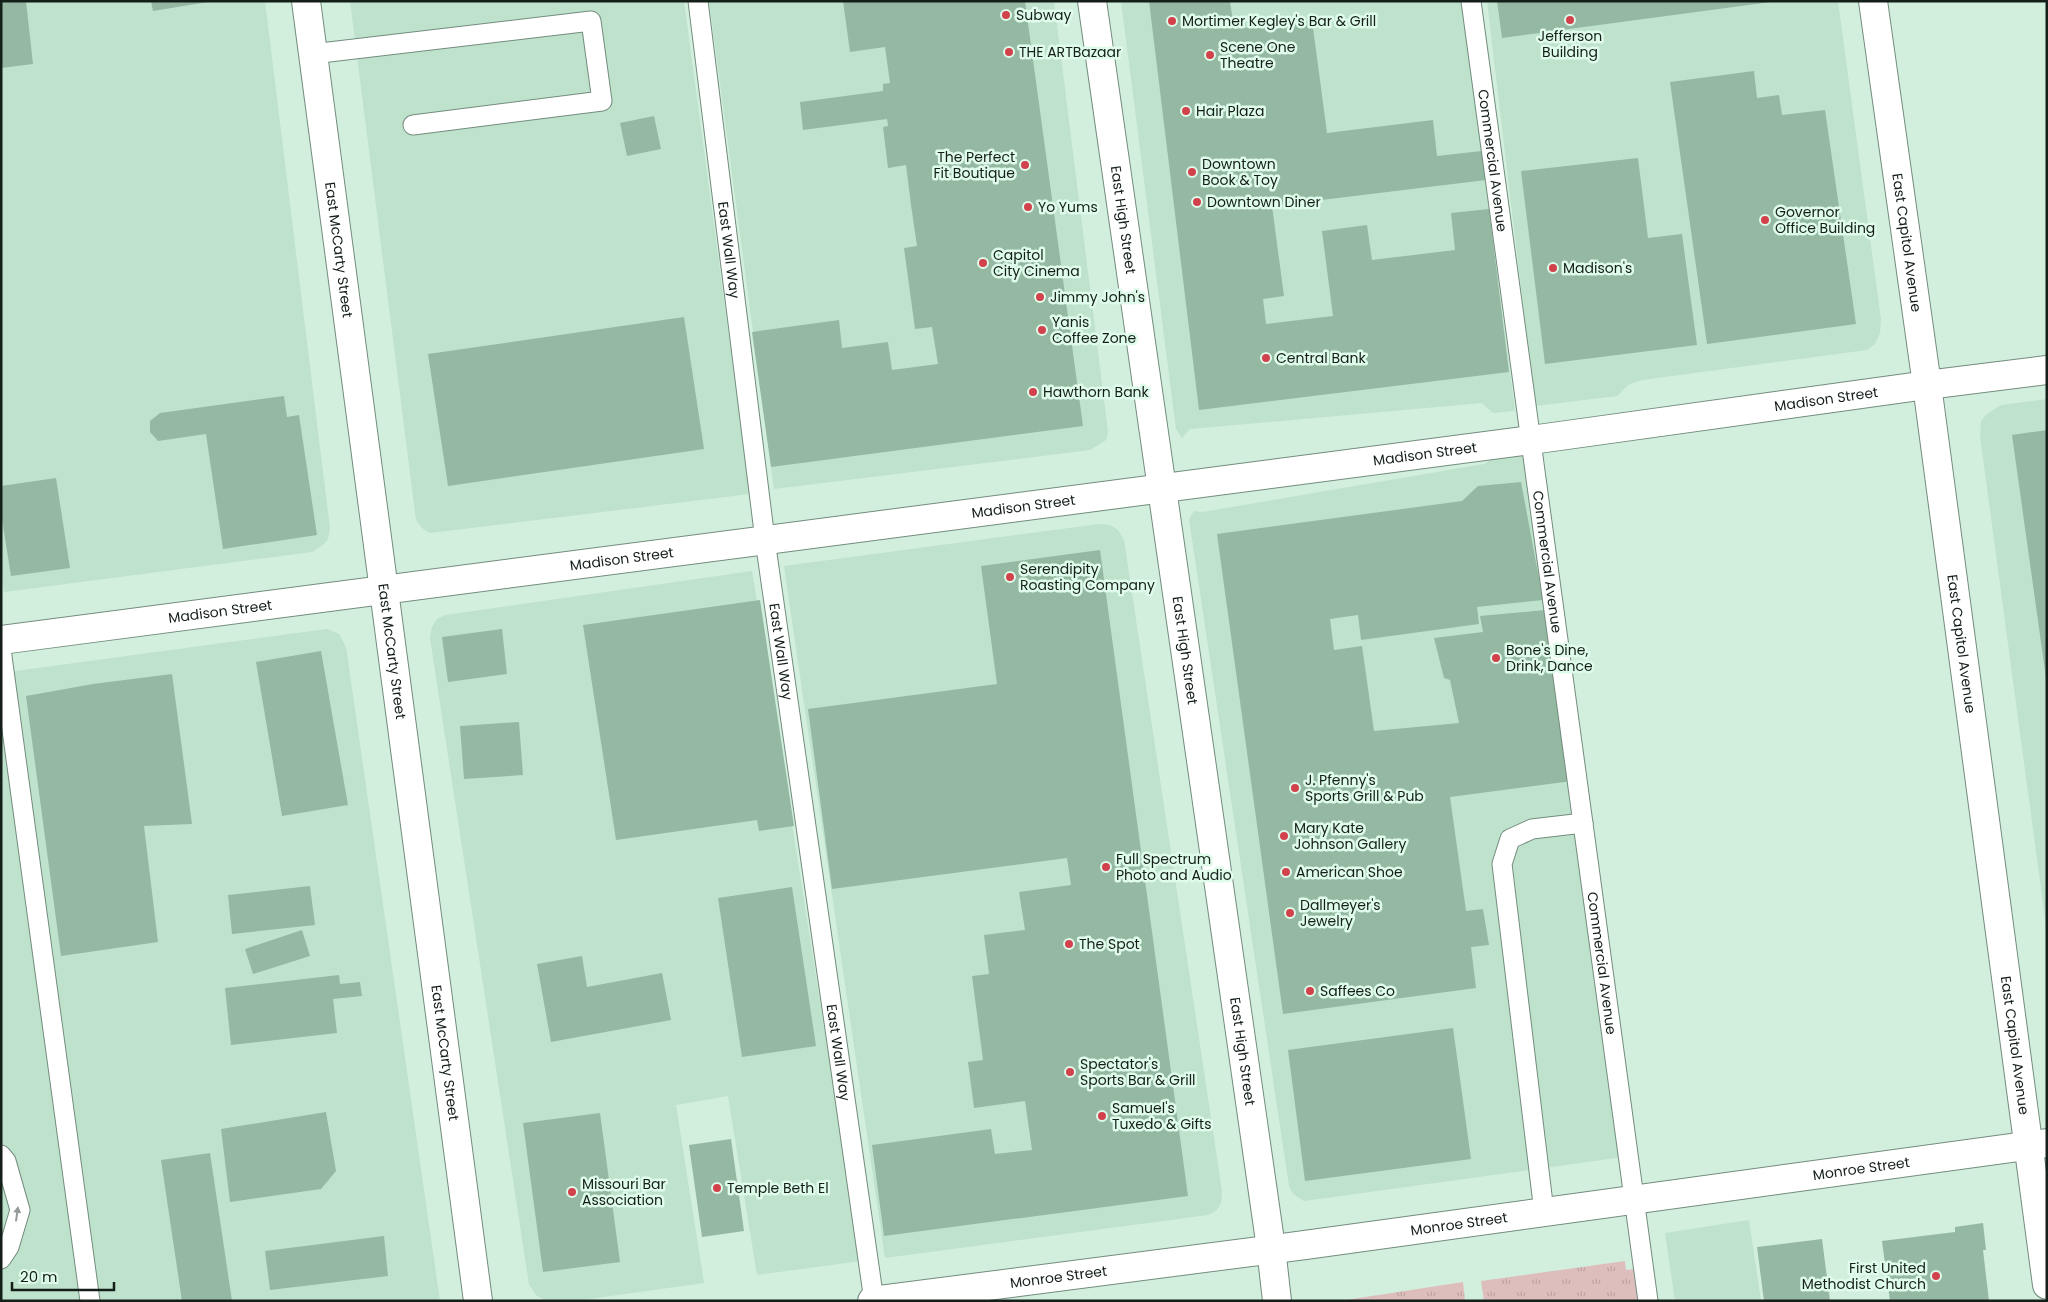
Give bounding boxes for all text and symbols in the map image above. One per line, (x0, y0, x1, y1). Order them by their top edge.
place label: Subway (1016, 5, 1072, 25)
marker: Subway (1000, 9, 1012, 21)
place label: Mortimer Kegley's Bar & Grill (1182, 11, 1376, 31)
marker: Jefferson Building (1564, 14, 1576, 26)
marker: Mortimer Kegley's Bar & Grill (1166, 15, 1178, 27)
place label: Jefferson Building (1538, 26, 1602, 62)
place label: Scene One Theatre (1220, 37, 1296, 73)
place label: THE ARTBazaar (1019, 42, 1121, 62)
marker: THE ARTBazaar (1003, 46, 1015, 58)
marker: Scene One Theatre (1204, 49, 1216, 61)
street label: Commercial Avenue (1473, 88, 1512, 233)
place label: Hair Plaza (1196, 101, 1264, 121)
marker: Hair Plaza (1180, 105, 1192, 117)
place label: The Perfect Fit Boutique (934, 147, 1015, 183)
place label: Downtown Book & Toy (1202, 154, 1278, 190)
marker: The Perfect Fit Boutique (1019, 159, 1031, 171)
street label: East High Street (1106, 164, 1141, 275)
marker: Downtown Book & Toy (1186, 166, 1198, 178)
street label: East Capitol Avenue (1887, 172, 1927, 314)
street label: East McCarty Street (320, 181, 358, 319)
place label: Downtown Diner (1207, 192, 1321, 212)
marker: Downtown Diner (1191, 196, 1203, 208)
place label: Yo Yums (1038, 197, 1098, 217)
street label: East Wall Way (713, 200, 745, 300)
marker: Yo Yums (1022, 201, 1034, 213)
place label: Governor Office Building (1775, 202, 1875, 238)
marker: Governor Office Building (1759, 214, 1771, 226)
place label: Capitol City Cinema (993, 245, 1080, 281)
marker: Capitol City Cinema (977, 257, 989, 269)
place label: Madison's (1563, 258, 1632, 278)
marker: Madison's (1547, 262, 1559, 274)
place label: Jimmy John's (1050, 287, 1145, 307)
marker: Jimmy John's (1034, 291, 1046, 303)
place label: Yanis Coffee Zone (1052, 312, 1137, 348)
marker: Yanis Coffee Zone (1036, 324, 1048, 336)
place label: Central Bank (1276, 348, 1366, 368)
marker: Central Bank (1260, 352, 1272, 364)
place label: Hawthorn Bank (1043, 382, 1150, 402)
street label: Madison Street (1773, 382, 1879, 416)
marker: Hawthorn Bank (1027, 386, 1039, 398)
street label: Madison Street (1372, 437, 1478, 471)
street label: Commercial Avenue (1528, 489, 1567, 635)
street label: Madison Street (970, 490, 1076, 523)
street label: Madison Street (569, 542, 675, 576)
place label: Serendipity Roasting Company (1020, 559, 1155, 595)
marker: Serendipity Roasting Company (1004, 571, 1016, 583)
street label: East Capitol Avenue (1942, 573, 1981, 715)
street label: East McCarty Street (373, 582, 411, 720)
street label: Madison Street (167, 595, 273, 628)
street label: East High Street (1168, 595, 1203, 706)
street label: East Wall Way (764, 602, 798, 702)
place label: Bone's Dine, Drink, Dance (1506, 640, 1593, 676)
marker: Bone's Dine, Drink, Dance (1490, 652, 1502, 664)
place label: J. Pfenny's Sports Grill & Pub (1305, 770, 1424, 806)
marker: J. Pfenny's Sports Grill & Pub (1289, 782, 1301, 794)
place label: Mary Kate Johnson Gallery (1294, 818, 1406, 854)
marker: Mary Kate Johnson Gallery (1278, 830, 1290, 842)
place label: Full Spectrum Photo and Audio (1116, 849, 1232, 885)
marker: Full Spectrum Photo and Audio (1100, 861, 1112, 873)
place label: American Shoe (1296, 862, 1403, 882)
marker: American Shoe (1280, 866, 1292, 878)
street label: Commercial Avenue (1582, 891, 1622, 1036)
place label: Dallmeyer's Jewelry (1300, 895, 1381, 931)
marker: Dallmeyer's Jewelry (1284, 907, 1296, 919)
place label: The Spot (1079, 934, 1140, 954)
marker: The Spot (1063, 938, 1075, 950)
street label: East Capitol Avenue (1996, 975, 2034, 1116)
place label: Saffees Co (1320, 981, 1395, 1001)
street label: East McCarty Street (426, 984, 464, 1122)
marker: Saffees Co (1304, 985, 1316, 997)
street label: East High Street (1225, 996, 1260, 1107)
street label: East Wall Way (822, 1003, 855, 1102)
place label: Spectator's Sports Bar & Grill (1080, 1054, 1196, 1090)
marker: Spectator's Sports Bar & Grill (1064, 1066, 1076, 1078)
place label: Samuel's Tuxedo & Gifts (1112, 1098, 1212, 1134)
marker: Samuel's Tuxedo & Gifts (1096, 1110, 1108, 1122)
street label: Monroe Street (1811, 1152, 1911, 1185)
place label: Missouri Bar Association (582, 1174, 666, 1210)
place label: Temple Beth El (727, 1178, 829, 1198)
marker: Temple Beth El (711, 1182, 723, 1194)
marker: Missouri Bar Association (566, 1186, 578, 1198)
one-way arrow (13, 1206, 21, 1222)
street label: Monroe Street (1409, 1207, 1509, 1240)
place label: First United Methodist Church (1802, 1258, 1926, 1294)
scale bar (12, 1260, 115, 1292)
street label: Monroe Street (1009, 1261, 1108, 1293)
text: 20 m (20, 1266, 58, 1287)
marker: First United Methodist Church (1930, 1270, 1942, 1282)

